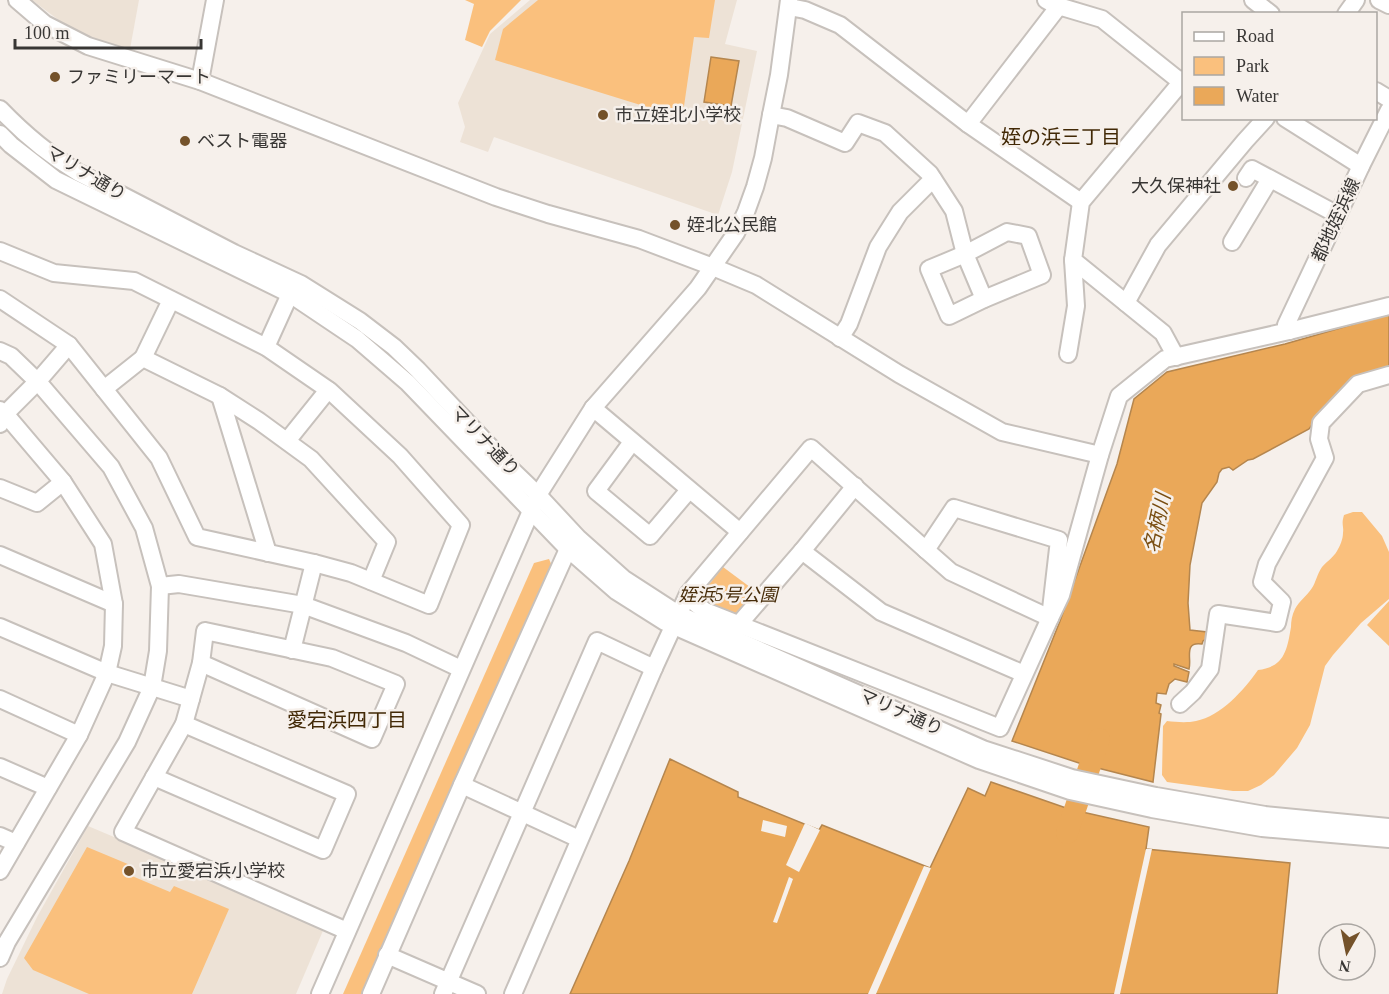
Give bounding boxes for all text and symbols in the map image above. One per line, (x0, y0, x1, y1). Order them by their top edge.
scale bar (15, 12, 201, 50)
legend (1182, 12, 1377, 120)
text: 100 m (24, 23, 70, 43)
text: Road (1236, 26, 1274, 46)
text: Park (1236, 56, 1269, 76)
place label: ファミリーマート (67, 67, 211, 87)
marker: ファミリーマート (48, 70, 62, 84)
text: Water (1236, 86, 1279, 106)
place label: 市立姪北小学校 (615, 105, 741, 125)
marker: 市立姪北小学校 (596, 108, 610, 122)
district label: 姪の浜三丁目 (1001, 126, 1121, 148)
place label: ベスト電器 (197, 131, 287, 151)
marker: ベスト電器 (178, 134, 192, 148)
street label: マリナ通り (42, 141, 130, 205)
street label: 都地姪浜線 (1308, 175, 1364, 265)
place label: 大久保神社 (1131, 176, 1221, 196)
marker: 大久保神社 (1226, 179, 1240, 193)
place label: 姪北公民館 (687, 215, 777, 235)
marker: 姪北公民館 (668, 218, 682, 232)
street label: マリナ通り (447, 402, 523, 480)
water label: 名柄川 (1140, 489, 1174, 555)
park label: 姪浜5号公園 (679, 585, 780, 605)
street label: マリナ通り (856, 685, 946, 739)
district label: 愛宕浜四丁目 (287, 709, 407, 731)
place label: 市立愛宕浜小学校 (141, 861, 285, 881)
marker: 市立愛宕浜小学校 (122, 864, 136, 878)
north arrow (1317, 922, 1377, 982)
text: N (1337, 957, 1352, 976)

